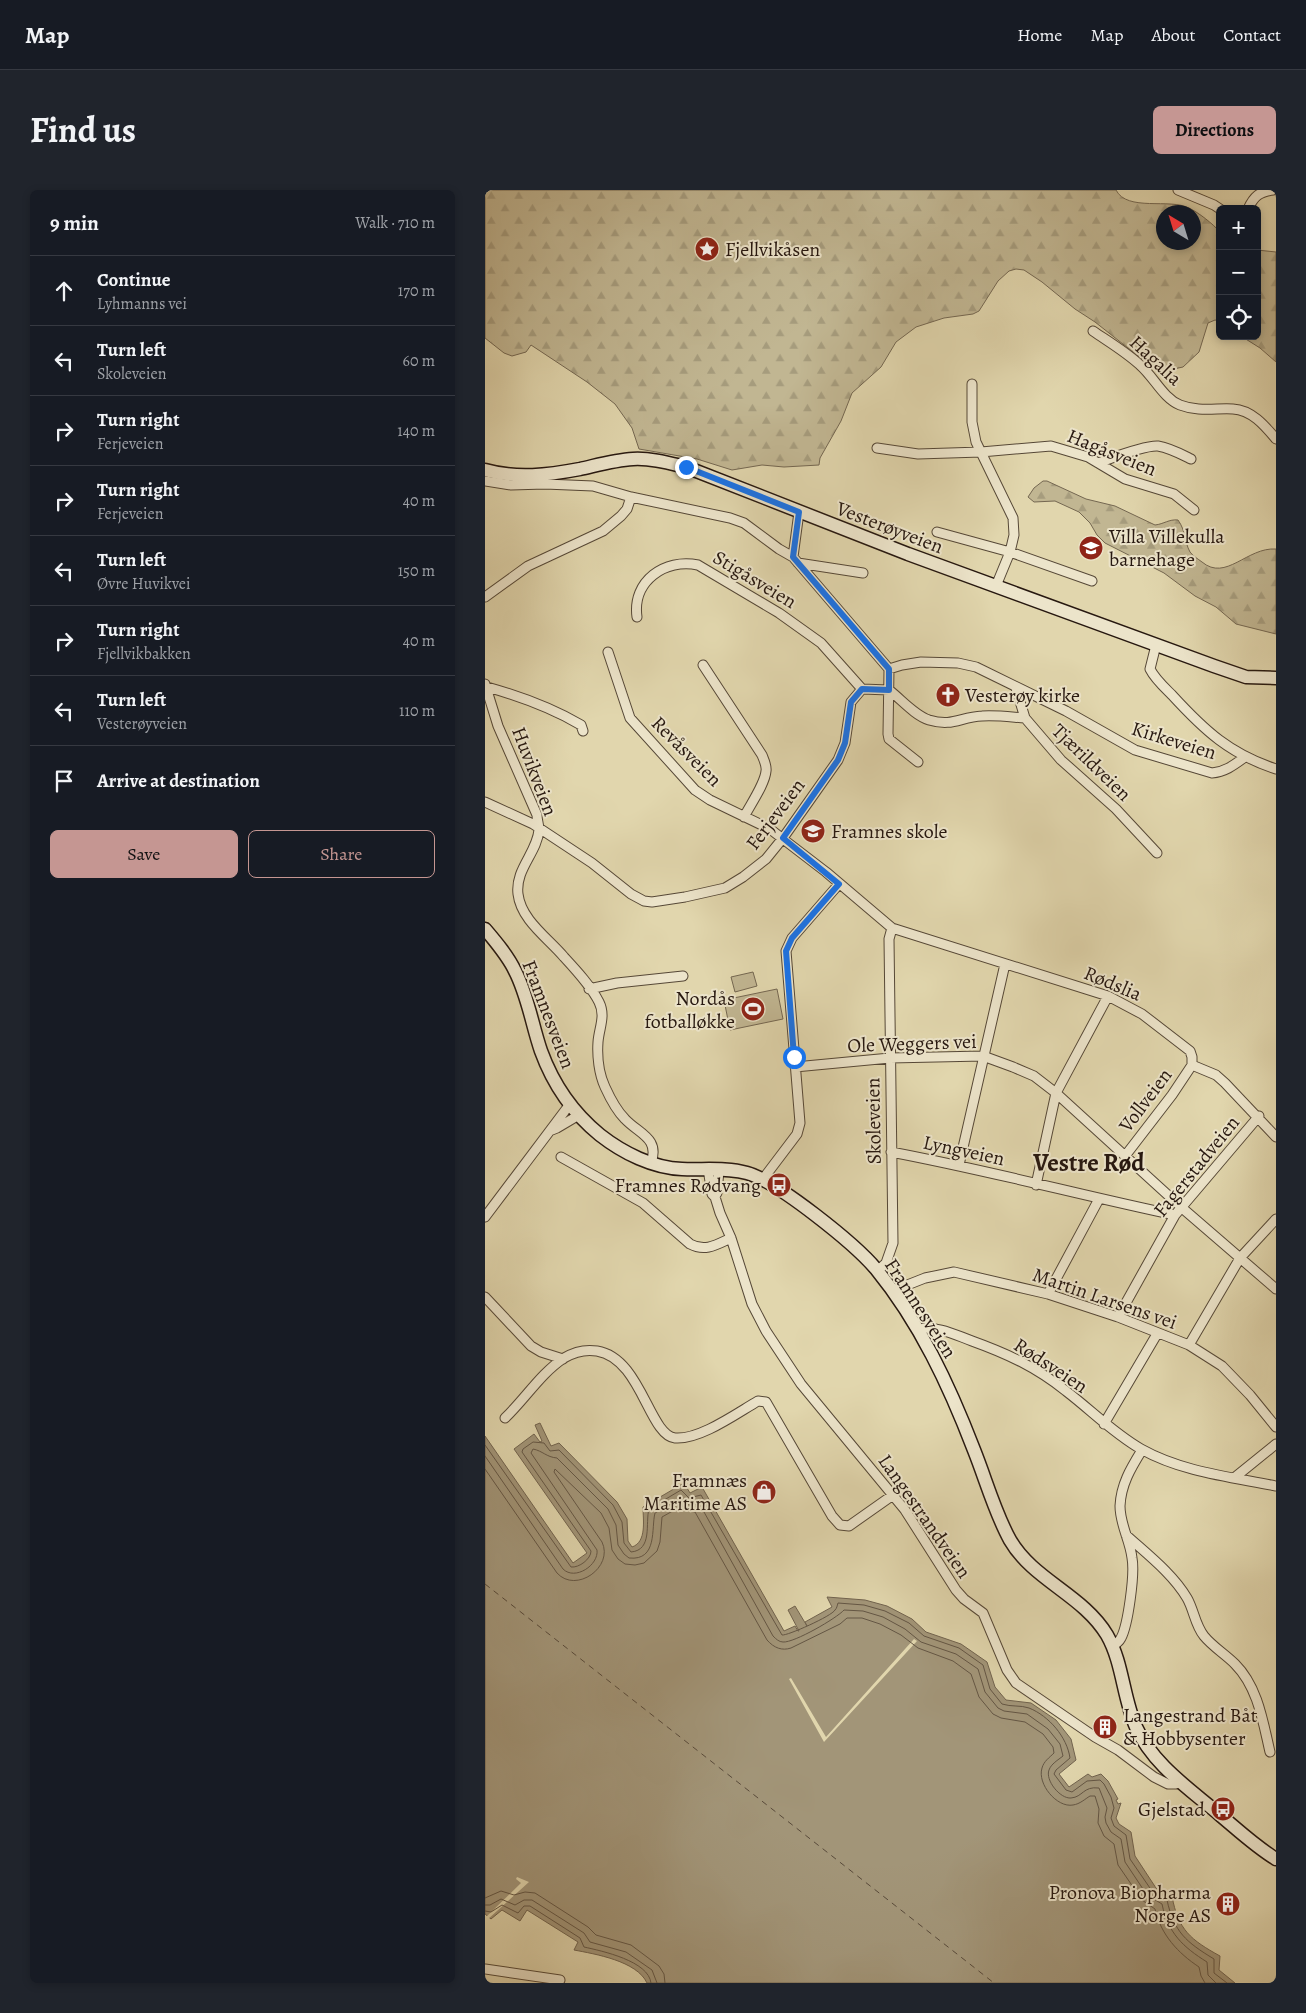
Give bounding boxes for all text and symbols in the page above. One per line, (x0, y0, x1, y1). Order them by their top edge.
text: Map (25, 19, 69, 51)
text: Home (1017, 23, 1062, 47)
text: Map (1090, 23, 1123, 47)
text: About (1151, 23, 1195, 47)
text: Contact (1223, 23, 1281, 47)
text: Find us (30, 106, 136, 154)
button: Directions (1153, 106, 1276, 154)
north arrow (1156, 205, 1201, 250)
map controls (1216, 205, 1261, 340)
button: + (1216, 205, 1261, 250)
text: 9 min (50, 209, 99, 237)
text: Walk · 710 m (355, 212, 435, 234)
place icon: Fjellvikåsen (694, 236, 720, 262)
place label: Fjellvikåsen (725, 236, 820, 263)
button: − (1216, 250, 1261, 295)
text: Continue (97, 267, 171, 293)
icon: ahead (50, 277, 78, 305)
text: 170 m (398, 280, 435, 302)
text: Lyhmanns vei (97, 293, 187, 315)
button: locate (1216, 295, 1261, 340)
street label: Hagalia (1123, 329, 1188, 392)
text: Turn left (97, 337, 166, 363)
icon: left (50, 347, 78, 375)
text: 60 m (403, 350, 435, 372)
text: Skoleveien (97, 363, 166, 385)
text: Turn right (97, 407, 179, 433)
icon: right (50, 417, 78, 445)
text: 140 m (397, 420, 435, 442)
street label: Hagåsveien (1063, 422, 1161, 483)
text: Ferjeveien (97, 433, 163, 455)
route end (675, 456, 698, 479)
text: Turn right (97, 477, 179, 503)
icon: right (50, 487, 78, 515)
text: 40 m (403, 490, 435, 512)
street label: Vesterøyveien (832, 494, 947, 560)
text: Ferjeveien (97, 503, 163, 525)
place label: Villa Villekulla barnehage (1108, 523, 1225, 573)
school or university icon: Villa Villekulla barnehage (1078, 535, 1104, 561)
street label: Stigåsveien (708, 544, 802, 615)
text: Turn left (97, 547, 166, 573)
icon: left (50, 557, 78, 585)
text: 150 m (398, 560, 435, 582)
text: Øvre Huvikvei (97, 573, 191, 595)
text: Turn right (97, 617, 179, 643)
icon: right (50, 627, 78, 655)
text: 40 m (403, 630, 435, 652)
text: Fjellvikbakken (97, 643, 191, 665)
church icon: Vesterøy kirke (935, 682, 961, 708)
place label: Vesterøy kirke (964, 682, 1080, 709)
text: Turn left (97, 687, 166, 713)
icon: left (50, 697, 78, 725)
text: 110 m (399, 700, 435, 722)
street label: Revåsveien (645, 710, 728, 793)
text: Vesterøyveien (97, 713, 187, 735)
street label: Kirkeveien (1128, 715, 1220, 766)
street label: Tjærildveien (1046, 718, 1137, 807)
street label: Huvikveien (505, 723, 564, 820)
icon: arrive (50, 767, 78, 795)
text: Arrive at destination (97, 768, 260, 794)
street label: Ferjeveien (740, 773, 811, 856)
school or university icon: Framnes skole (800, 818, 826, 844)
place label: Framnes skole (831, 818, 948, 845)
button: Save (50, 830, 238, 878)
button: Share (248, 830, 435, 878)
street label: Framnesveien (515, 956, 582, 1072)
street label: Rødslia (1080, 959, 1146, 1008)
place label: Nordås fotballøkke (645, 985, 735, 1035)
sports icon: Nordås fotballøkke (740, 996, 766, 1022)
street label: Ole Weggers vei (847, 1028, 977, 1059)
route start (783, 1046, 806, 1069)
street label: Vollveien (1112, 1063, 1178, 1139)
street label: Skoleveien (859, 1077, 888, 1165)
street label: Fagerstadveien (1147, 1110, 1246, 1223)
street label: Lyngveien (921, 1129, 1007, 1172)
district label: Vestre Rød (1032, 1146, 1145, 1180)
place label: Framnes Rødvang (615, 1172, 761, 1199)
bus stop icon: Framnes Rødvang (766, 1172, 792, 1198)
street label: Framnesveien (878, 1253, 963, 1364)
street label: Martin Larsens vei (1029, 1261, 1181, 1336)
street label: Rødsveien (1008, 1331, 1093, 1399)
street label: Langestrandveien (872, 1449, 977, 1584)
place label: Framnæs Maritime AS (644, 1467, 747, 1517)
shop icon: Framnæs Maritime AS (751, 1479, 777, 1505)
place label: Langestrand Båt & Hobbysenter (1123, 1702, 1258, 1752)
building icon: Langestrand Båt & Hobbysenter (1092, 1714, 1118, 1740)
place label: Gjelstad (1138, 1796, 1205, 1823)
bus stop icon: Gjelstad (1210, 1796, 1236, 1822)
place label: Pronova Biopharma Norge AS (1049, 1879, 1212, 1929)
building icon: Pronova Biopharma Norge AS (1215, 1891, 1241, 1917)

